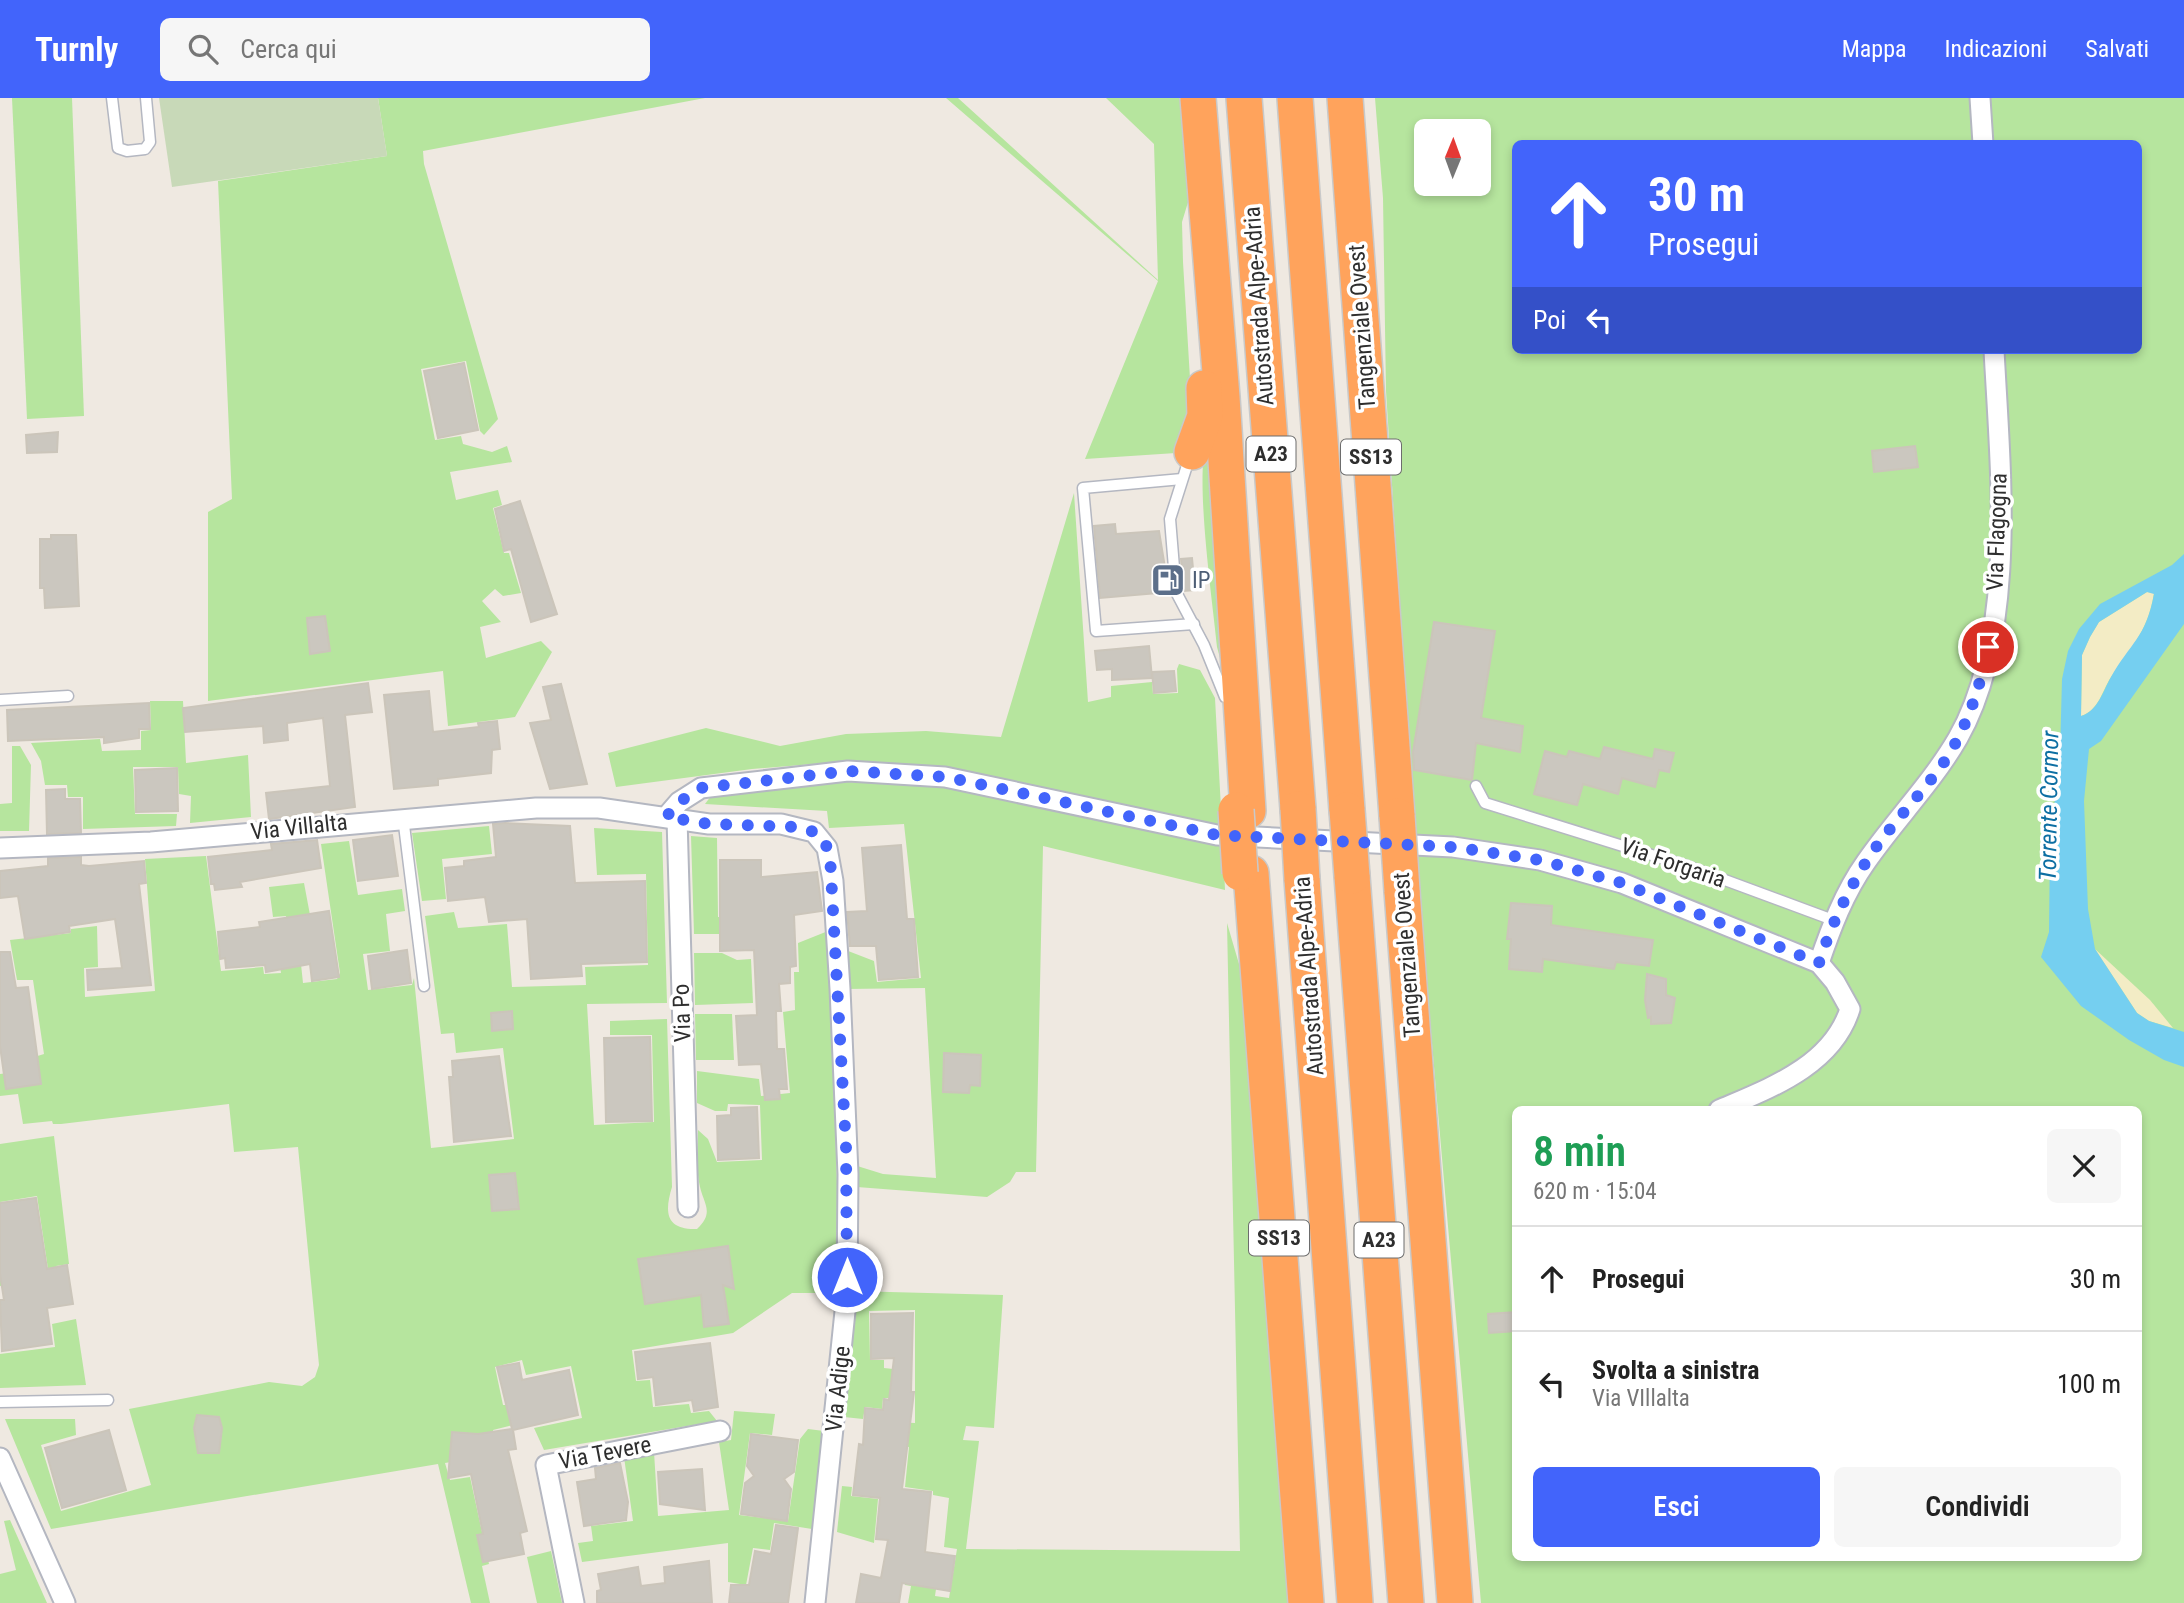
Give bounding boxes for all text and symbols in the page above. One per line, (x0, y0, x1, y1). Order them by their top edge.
search box (160, 18, 650, 81)
text: Turnly (35, 30, 118, 69)
icon: search (184, 30, 222, 68)
text: Cerca qui (240, 34, 337, 64)
text: Mappa (1842, 35, 1907, 63)
text: Indicazioni (1945, 35, 2047, 63)
text: Salvati (2085, 35, 2149, 63)
north arrow (1414, 119, 1491, 196)
map controls (1414, 119, 1491, 196)
text: 30 m (1648, 166, 1745, 223)
icon: ahead (1533, 168, 1624, 259)
street label: Autostrada Alpe-Adria (1239, 206, 1279, 406)
text: Prosegui (1648, 225, 1759, 263)
street label: Tangenziale Ovest (1343, 244, 1381, 410)
icon: left (1580, 301, 1618, 339)
text: Poi (1533, 305, 1566, 335)
road number: A23 (1246, 436, 1296, 472)
road number: SS13 (1341, 440, 1401, 474)
street label: Via Flagogna (1981, 472, 2013, 592)
fuel station icon: IP (1149, 561, 1187, 599)
place label: IP (1192, 567, 1211, 594)
pin (1958, 617, 2018, 677)
icon: arrive (1969, 628, 2007, 666)
water label: Torrente Cormor (2034, 730, 2064, 881)
street label: Via Villalta (249, 808, 349, 846)
street label: Via Forgaria (1617, 832, 1729, 894)
street label: Tangenziale Ovest (1388, 872, 1426, 1038)
street label: Autostrada Alpe-Adria (1289, 876, 1329, 1076)
street label: Via Po (667, 983, 697, 1043)
text: 8 min (1533, 1127, 1626, 1176)
button: close (2047, 1129, 2121, 1203)
text: 620 m · 15:04 (1533, 1178, 1657, 1205)
road number: SS13 (1249, 1220, 1309, 1256)
road number: A23 (1354, 1222, 1404, 1258)
position arrow (810, 1240, 884, 1314)
icon: ahead (1533, 1260, 1571, 1298)
text: Prosegui (1592, 1264, 1685, 1294)
text: 30 m (2070, 1264, 2121, 1294)
street label: Via Adige (820, 1345, 856, 1433)
text: Svolta a sinistra (1592, 1355, 1759, 1385)
icon: left (1533, 1365, 1571, 1403)
text: 100 m (2057, 1369, 2121, 1399)
text: Via VIllalta (1592, 1385, 1690, 1412)
street label: Via Tevere (557, 1431, 653, 1475)
button: Esci (1533, 1467, 1820, 1547)
button: Condividi (1834, 1467, 2121, 1547)

